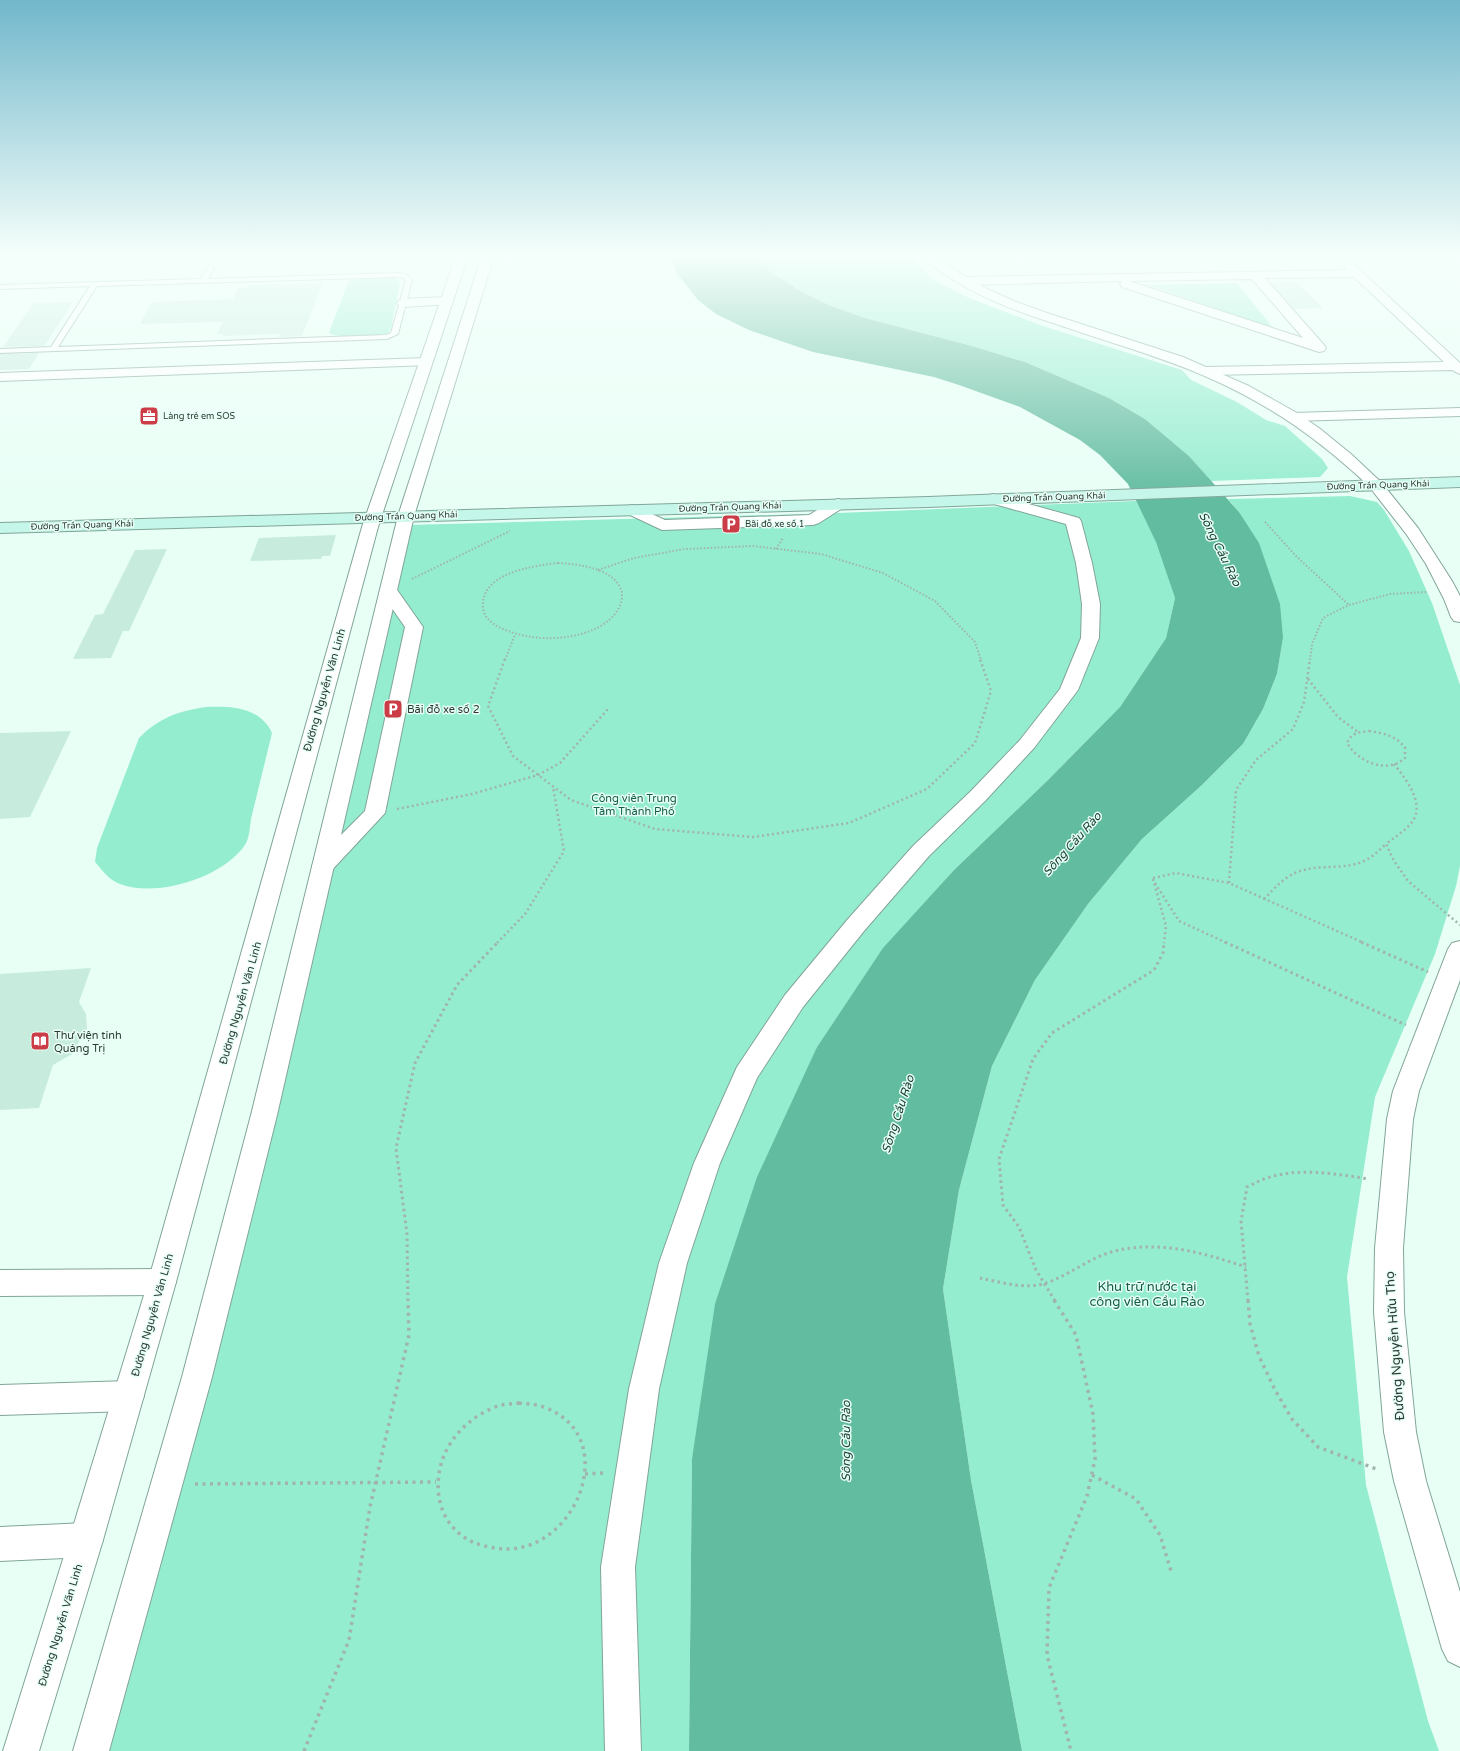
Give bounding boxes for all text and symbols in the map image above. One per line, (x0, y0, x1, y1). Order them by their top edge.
office icon: Làng trẻ em SOS (138, 405, 160, 427)
place label: Làng trẻ em SOS (163, 411, 235, 422)
street label: Đường Trần Quang Khải (1327, 478, 1429, 493)
street label: Đường Trần Quang Khải (1003, 490, 1105, 505)
street label: Đường Trần Quang Khải (679, 500, 781, 515)
street label: Đường Trần Quang Khải (355, 509, 457, 524)
water label: Sông Cầu Rào (1196, 510, 1244, 589)
parking icon: Bãi đỗ xe số 1 (720, 513, 742, 535)
street label: Đường Trần Quang Khải (31, 518, 133, 533)
place label: Bãi đỗ xe số 1 (745, 519, 804, 530)
street label: Đường Nguyễn Văn Linh (301, 627, 348, 753)
parking icon: Bãi đỗ xe số 2 (382, 698, 404, 720)
place label: Bãi đỗ xe số 2 (407, 703, 480, 716)
park label: Công viên Trung Tâm Thành Phố (591, 792, 677, 818)
water label: Sông Cầu Rào (1040, 809, 1105, 879)
street label: Đường Nguyễn Văn Linh (217, 940, 264, 1066)
place label: Thư viện tỉnh Quảng Trị (54, 1029, 122, 1055)
library icon: Thư viện tỉnh Quảng Trị (29, 1030, 51, 1052)
water label: Sông Cầu Rào (879, 1073, 917, 1155)
street label: Đường Nguyễn Văn Linh (129, 1252, 176, 1378)
street label: Đường Nguyễn Hữu Thọ (1382, 1271, 1408, 1421)
park label: Khu trữ nước tại công viên Cầu Rào (1089, 1279, 1205, 1310)
water label: Sông Cầu Rào (839, 1400, 853, 1481)
street label: Đường Nguyễn Văn Linh (36, 1562, 85, 1688)

